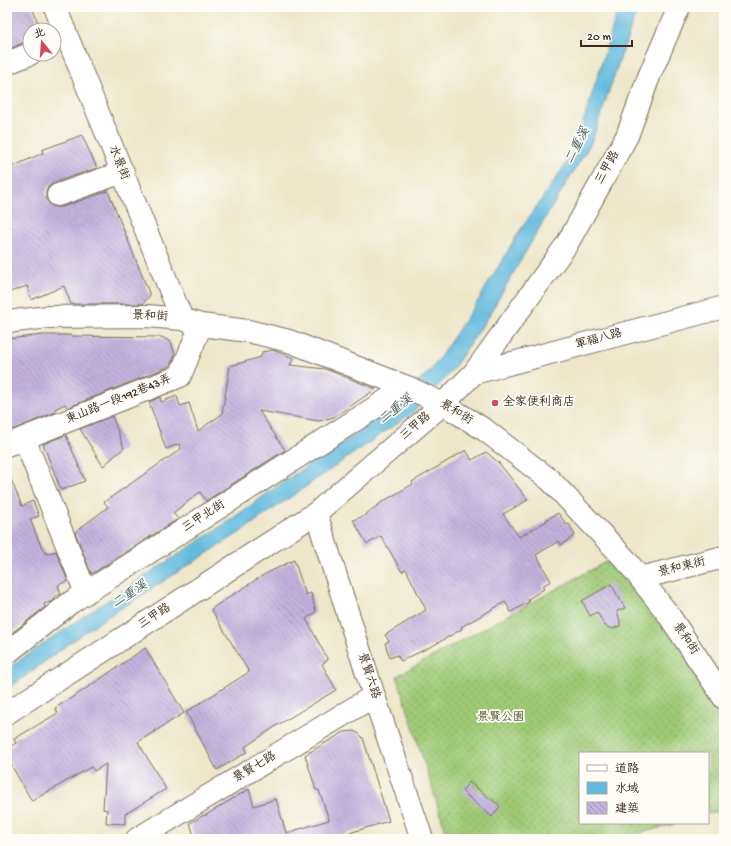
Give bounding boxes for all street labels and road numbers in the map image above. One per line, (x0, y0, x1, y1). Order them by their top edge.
street label: 水景街 (105, 143, 132, 182)
street label: 三甲路 (592, 148, 623, 187)
street label: 景和街 (132, 308, 168, 325)
street label: 軍福八路 (574, 326, 624, 353)
street label: 東山路一段192巷43弄 (64, 371, 174, 428)
street label: 景和街 (437, 397, 476, 428)
street label: 三甲路 (397, 409, 434, 444)
street label: 三甲北街 (180, 497, 228, 536)
street label: 景和東街 (657, 554, 707, 581)
street label: 三甲路 (136, 600, 174, 633)
street label: 景和街 (669, 620, 702, 658)
street label: 景賢六路 (354, 651, 383, 701)
street label: 景賢七路 (230, 749, 279, 786)

